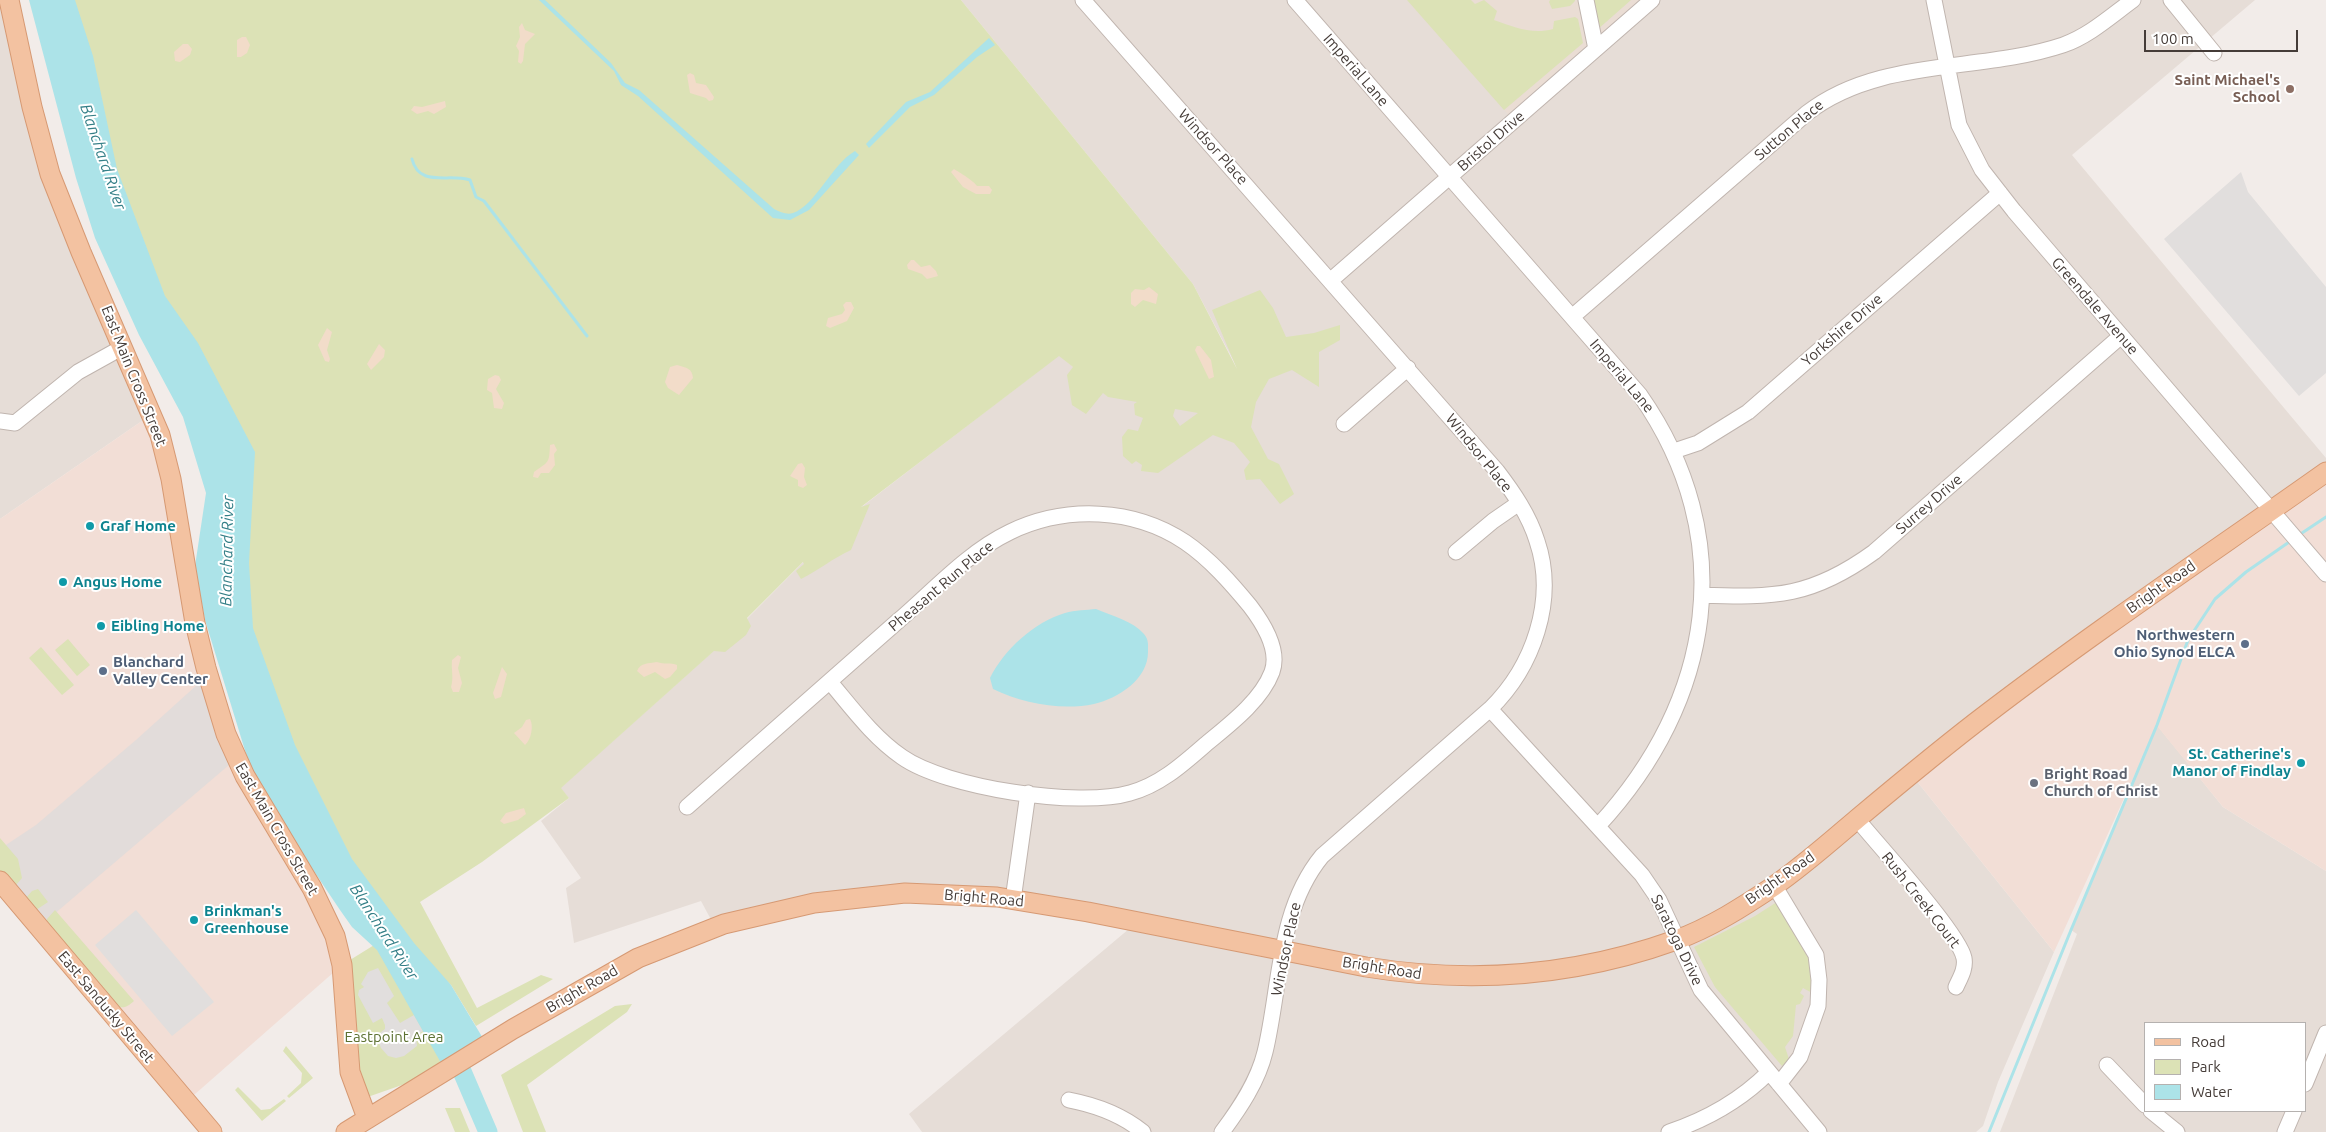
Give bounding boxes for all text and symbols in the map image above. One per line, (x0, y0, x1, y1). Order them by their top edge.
scale bar (2146, 20, 2300, 52)
street label: Imperial Lane (1320, 30, 1392, 110)
text: 100 m (2152, 30, 2194, 47)
place label: Saint Michael's School (2174, 71, 2280, 106)
marker: Saint Michael's School (2284, 83, 2296, 95)
street label: Sutton Place (1751, 96, 1827, 164)
water label: Blanchard River (76, 101, 130, 213)
street label: Windsor Place (1174, 106, 1252, 188)
street label: Bristol Drive (1454, 107, 1528, 175)
street label: Greendale Avenue (2048, 254, 2142, 358)
street label: Yorkshire Drive (1798, 290, 1886, 370)
street label: East Main Cross Street (98, 303, 170, 449)
street label: Imperial Lane (1586, 336, 1658, 416)
street label: Windsor Place (1442, 410, 1516, 496)
street label: Surrey Drive (1892, 470, 1966, 538)
water label: Blanchard River (216, 495, 238, 607)
place label: Graf Home (100, 517, 176, 535)
marker: Graf Home (84, 520, 96, 532)
street label: Pheasant Run Place (885, 537, 997, 635)
street label: Bright Road (2123, 557, 2199, 617)
place label: Angus Home (73, 573, 162, 591)
marker: Angus Home (57, 576, 69, 588)
place label: Eibling Home (111, 617, 204, 635)
marker: Eibling Home (95, 620, 107, 632)
place label: Northwestern Ohio Synod ELCA (2114, 626, 2235, 661)
marker: Northwestern Ohio Synod ELCA (2239, 638, 2251, 650)
place label: Blanchard Valley Center (113, 653, 208, 688)
marker: Blanchard Valley Center (97, 665, 109, 677)
place label: St. Catherine's Manor of Findlay (2172, 745, 2291, 780)
marker: St. Catherine's Manor of Findlay (2295, 757, 2307, 769)
street label: East Main Cross Street (232, 759, 322, 899)
place label: Bright Road Church of Christ (2044, 765, 2158, 800)
marker: Bright Road Church of Christ (2028, 777, 2040, 789)
street label: Bright Road (1742, 848, 1818, 908)
street label: Rush Creek Court (1878, 848, 1964, 952)
water label: Blanchard River (346, 880, 422, 984)
street label: Bright Road (943, 886, 1025, 910)
street label: Saratoga Drive (1647, 892, 1707, 988)
street label: Windsor Place (1267, 900, 1305, 998)
place label: Brinkman's Greenhouse (204, 902, 289, 937)
marker: Brinkman's Greenhouse (188, 914, 200, 926)
street label: East Sandusky Street (54, 948, 158, 1066)
street label: Bright Road (1341, 953, 1423, 983)
street label: Bright Road (543, 961, 621, 1017)
legend (2144, 1022, 2306, 1112)
park label: Eastpoint Area (344, 1028, 444, 1046)
text: Road (2191, 1033, 2226, 1050)
text: Park (2191, 1058, 2221, 1075)
text: Water (2191, 1083, 2232, 1100)

